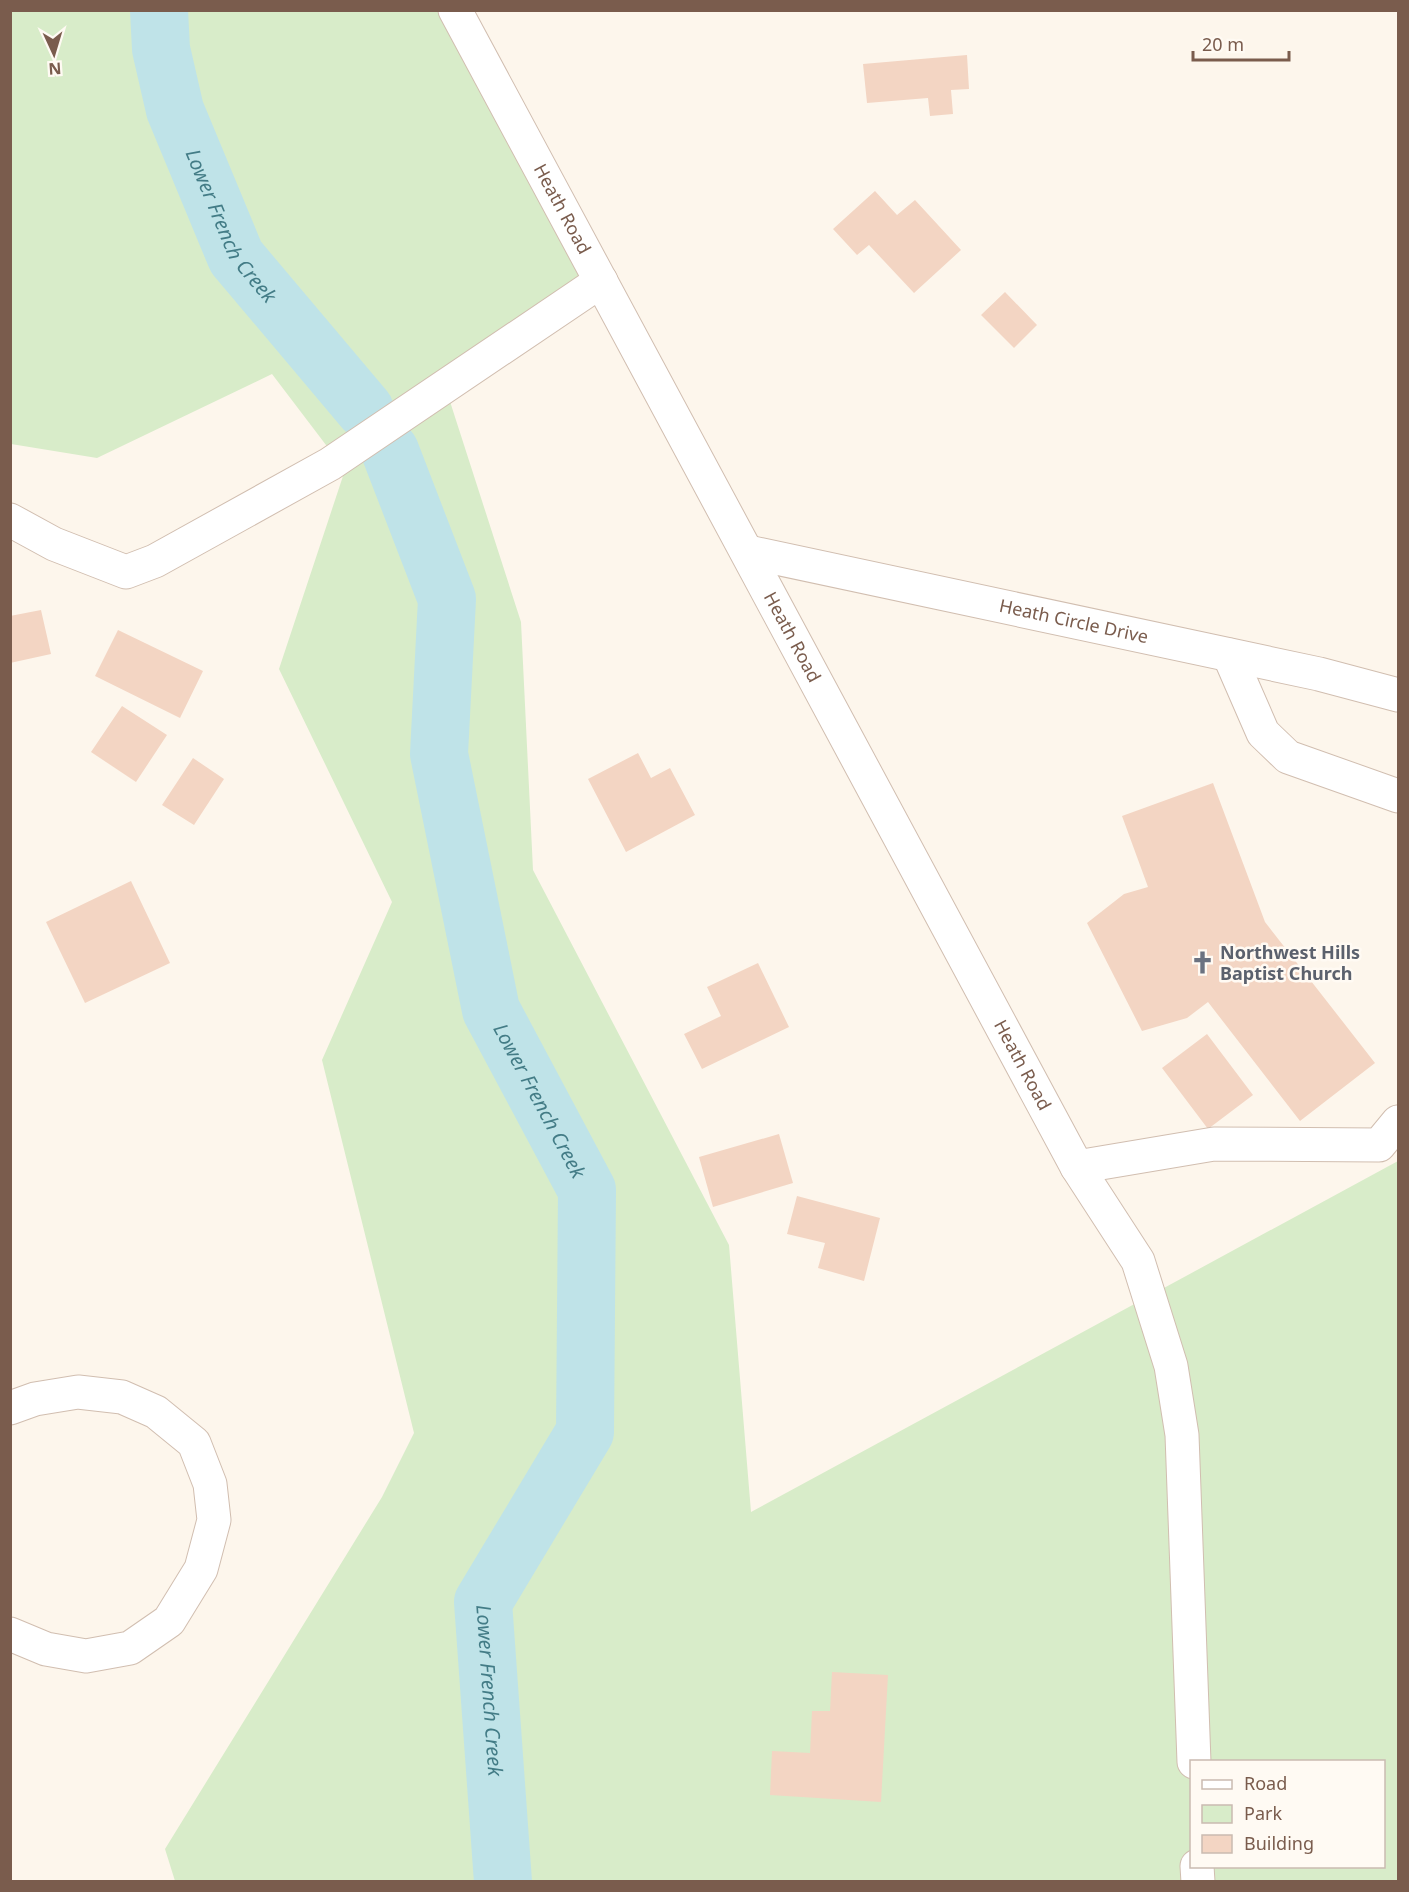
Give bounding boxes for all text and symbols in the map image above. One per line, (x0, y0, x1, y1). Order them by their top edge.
north arrow (24, 24, 84, 84)
scale bar (1193, 24, 1289, 62)
text: 20 m (1202, 32, 1244, 56)
text: N (48, 58, 62, 80)
water label: Lower French Creek (180, 145, 284, 309)
street label: Heath Road (529, 159, 597, 258)
street label: Heath Road (759, 587, 827, 686)
street label: Heath Circle Drive (997, 593, 1151, 648)
place label: Northwest Hills Baptist Church (1220, 940, 1360, 985)
church icon: Northwest Hills Baptist Church (1189, 950, 1215, 976)
street label: Heath Road (989, 1015, 1057, 1114)
water label: Lower French Creek (488, 1018, 593, 1184)
water label: Lower French Creek (470, 1604, 509, 1778)
legend (1190, 1760, 1385, 1868)
text: Road (1244, 1771, 1287, 1795)
text: Park (1244, 1801, 1282, 1825)
text: Building (1244, 1831, 1314, 1855)

